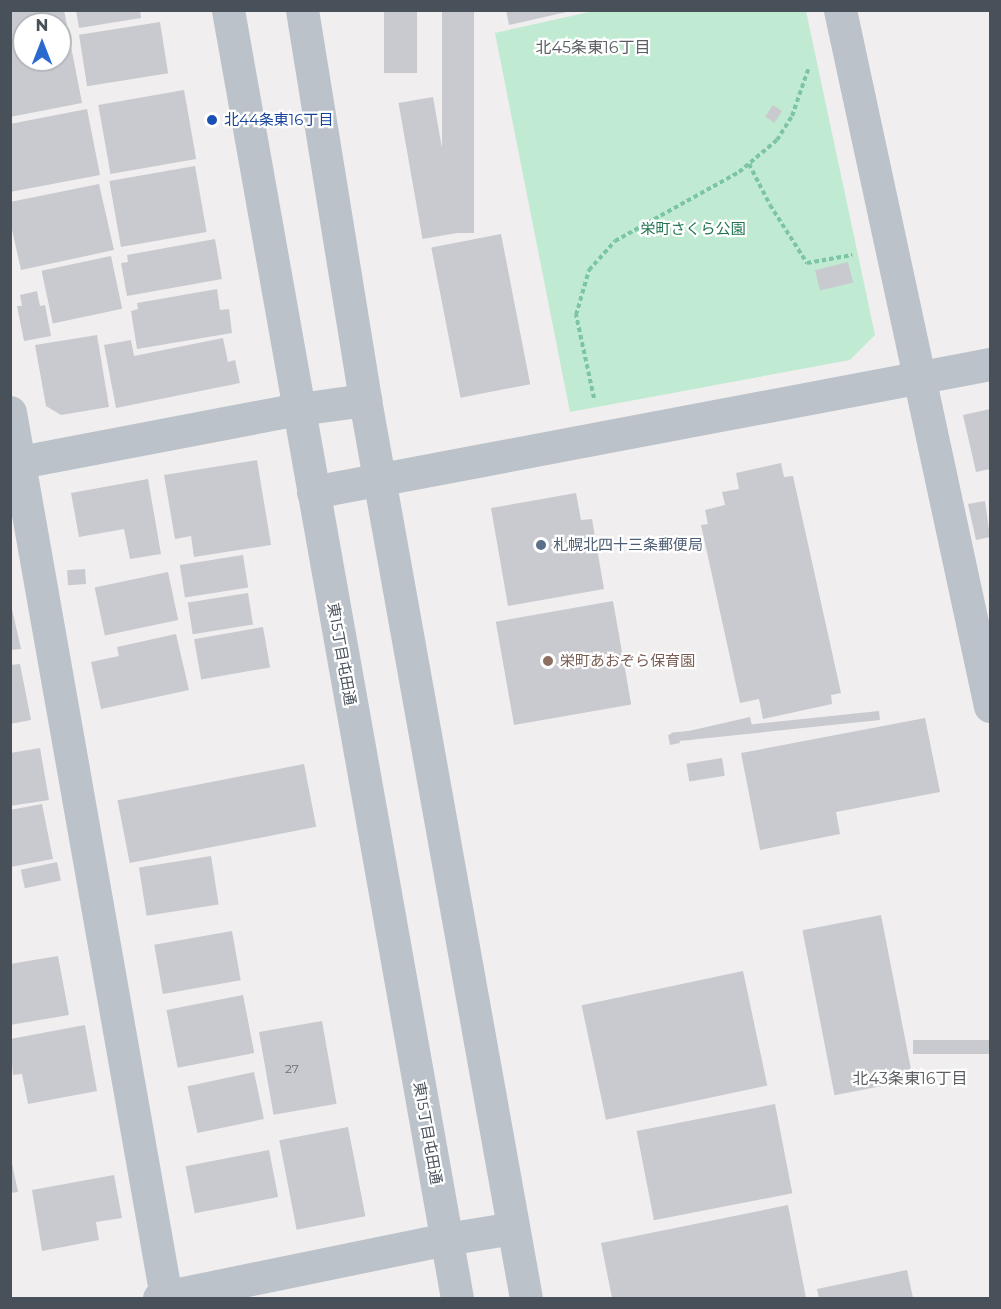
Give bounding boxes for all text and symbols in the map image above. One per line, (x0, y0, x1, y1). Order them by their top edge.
north arrow (12, 12, 72, 72)
text: N (36, 16, 48, 35)
district label: 北45条東16丁目 (535, 38, 651, 58)
place label: 北44条東16丁目 (224, 111, 333, 129)
marker: 北44条東16丁目 (205, 113, 219, 127)
park label: 栄町さくら公園 (641, 220, 745, 238)
place label: 札幌北四十三条郵便局 (553, 536, 703, 554)
marker: 札幌北四十三条郵便局 (534, 538, 548, 552)
street label: 東15丁目屯田通 (324, 601, 360, 707)
place label: 栄町あおぞら保育園 (560, 652, 695, 670)
marker: 栄町あおぞら保育園 (541, 654, 555, 668)
house number: 27 (285, 1062, 299, 1076)
district label: 北43条東16丁目 (853, 1069, 967, 1089)
street label: 東15丁目屯田通 (410, 1080, 446, 1186)

